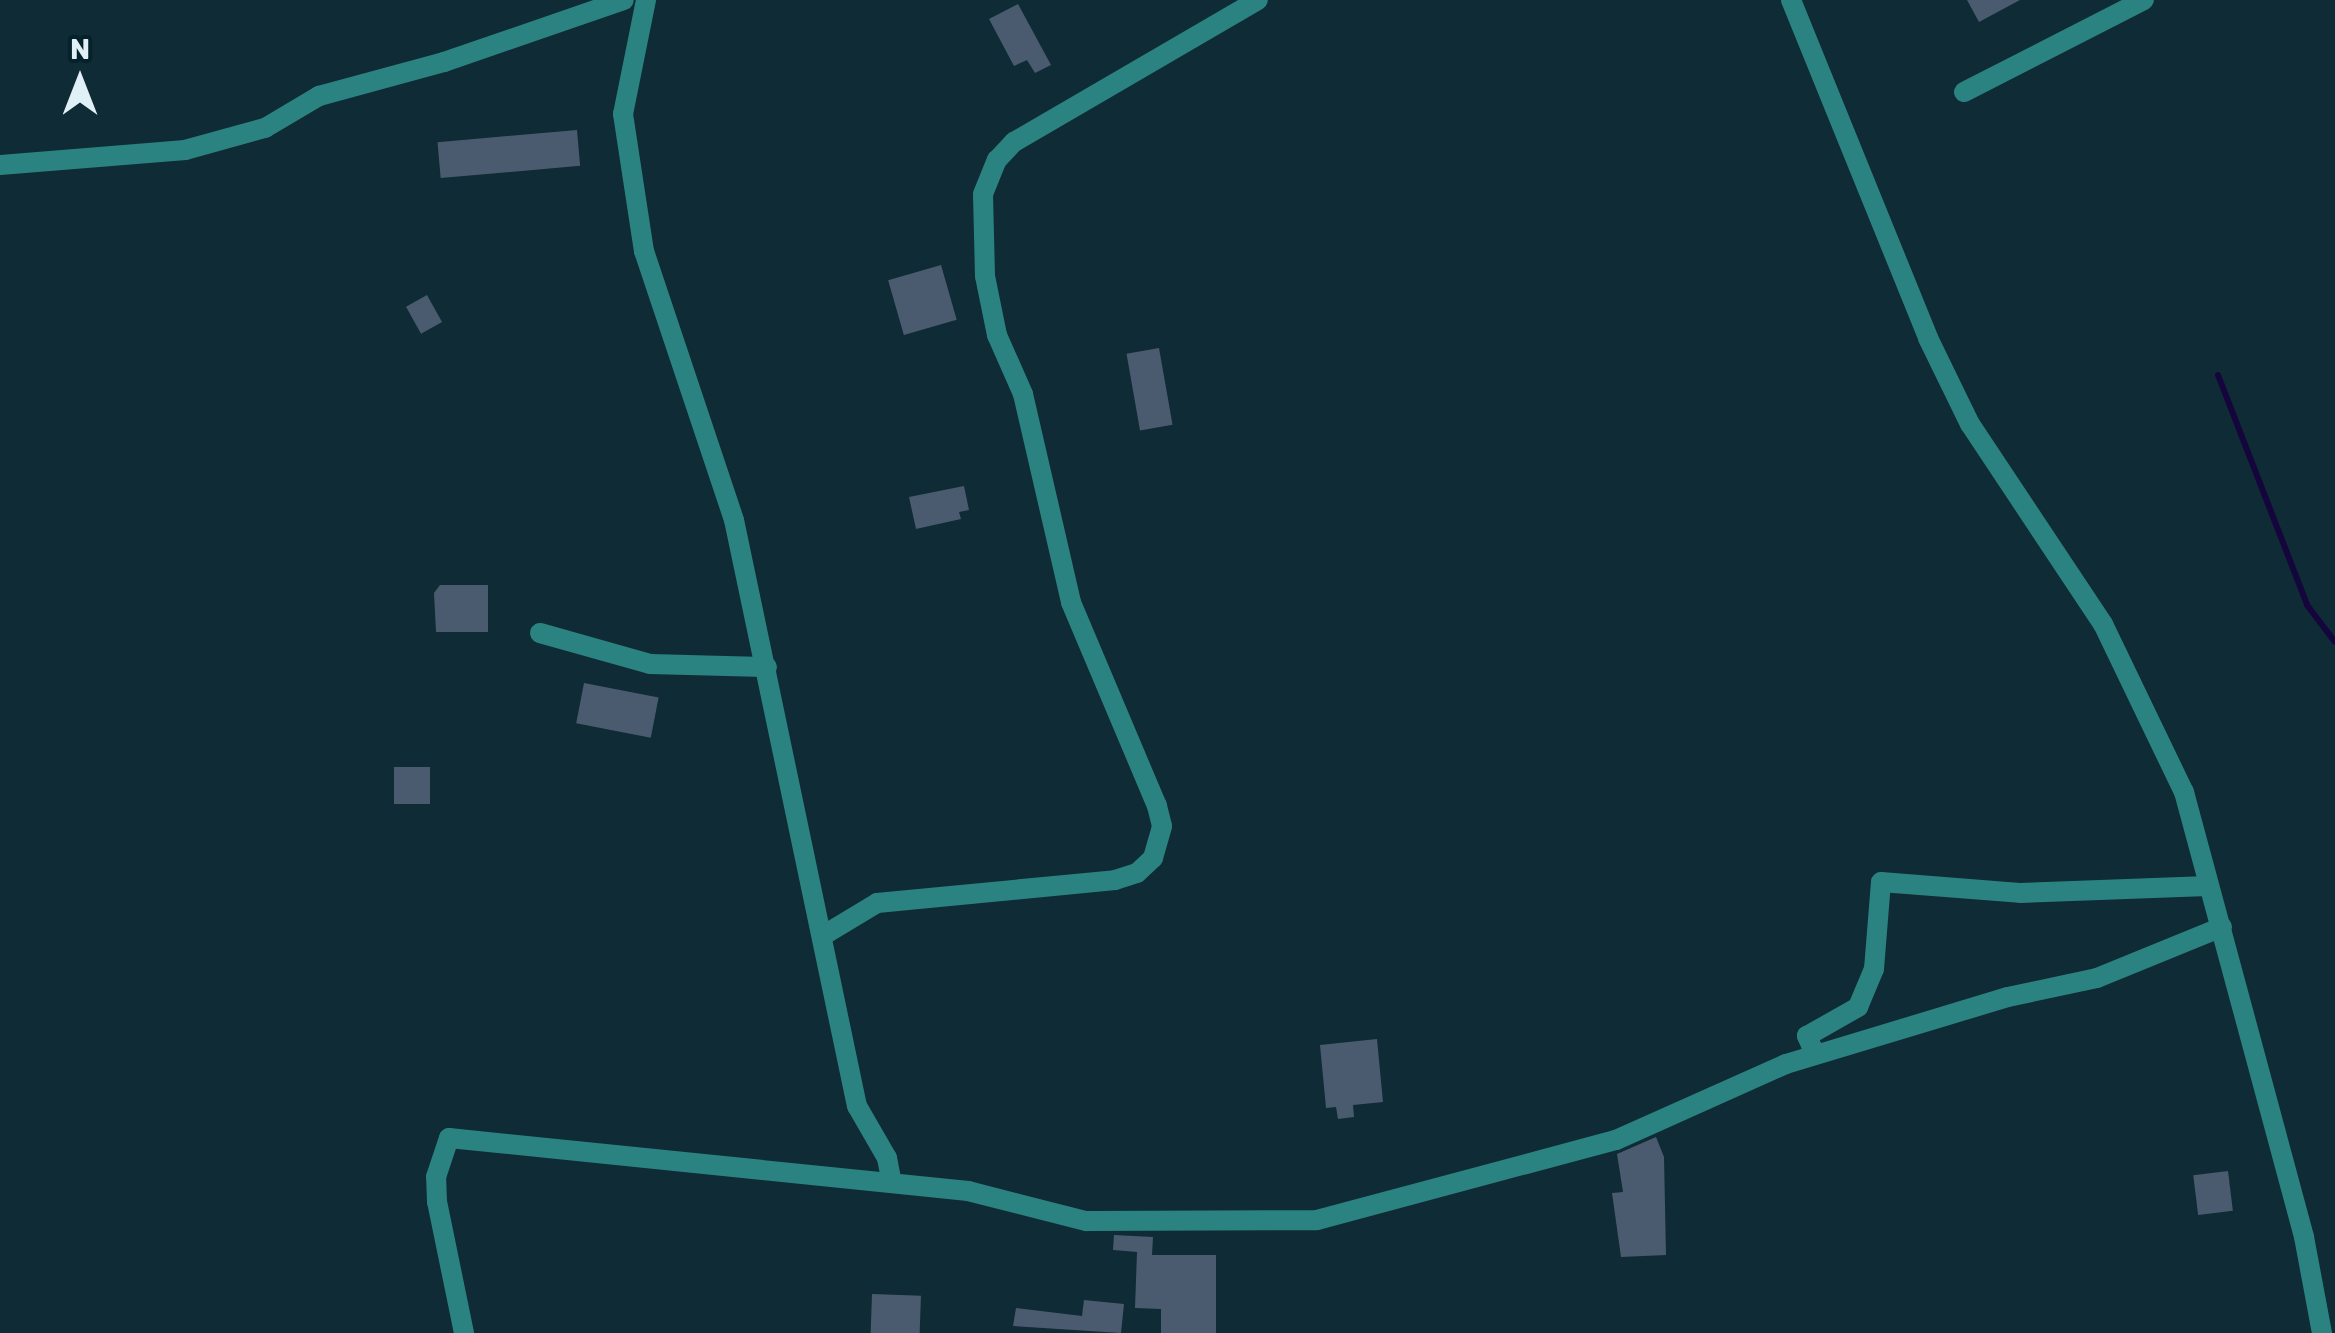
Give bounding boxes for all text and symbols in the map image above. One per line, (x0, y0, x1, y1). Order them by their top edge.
north arrow (30, 30, 130, 130)
text: N (70, 33, 90, 66)

